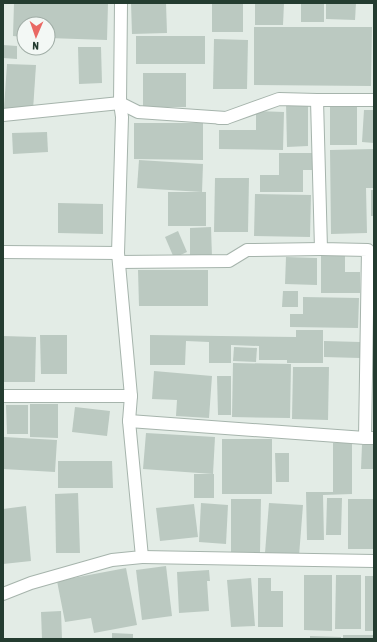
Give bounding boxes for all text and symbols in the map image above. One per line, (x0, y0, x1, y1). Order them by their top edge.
north arrow (16, 16, 56, 56)
text: N (32, 40, 39, 52)

